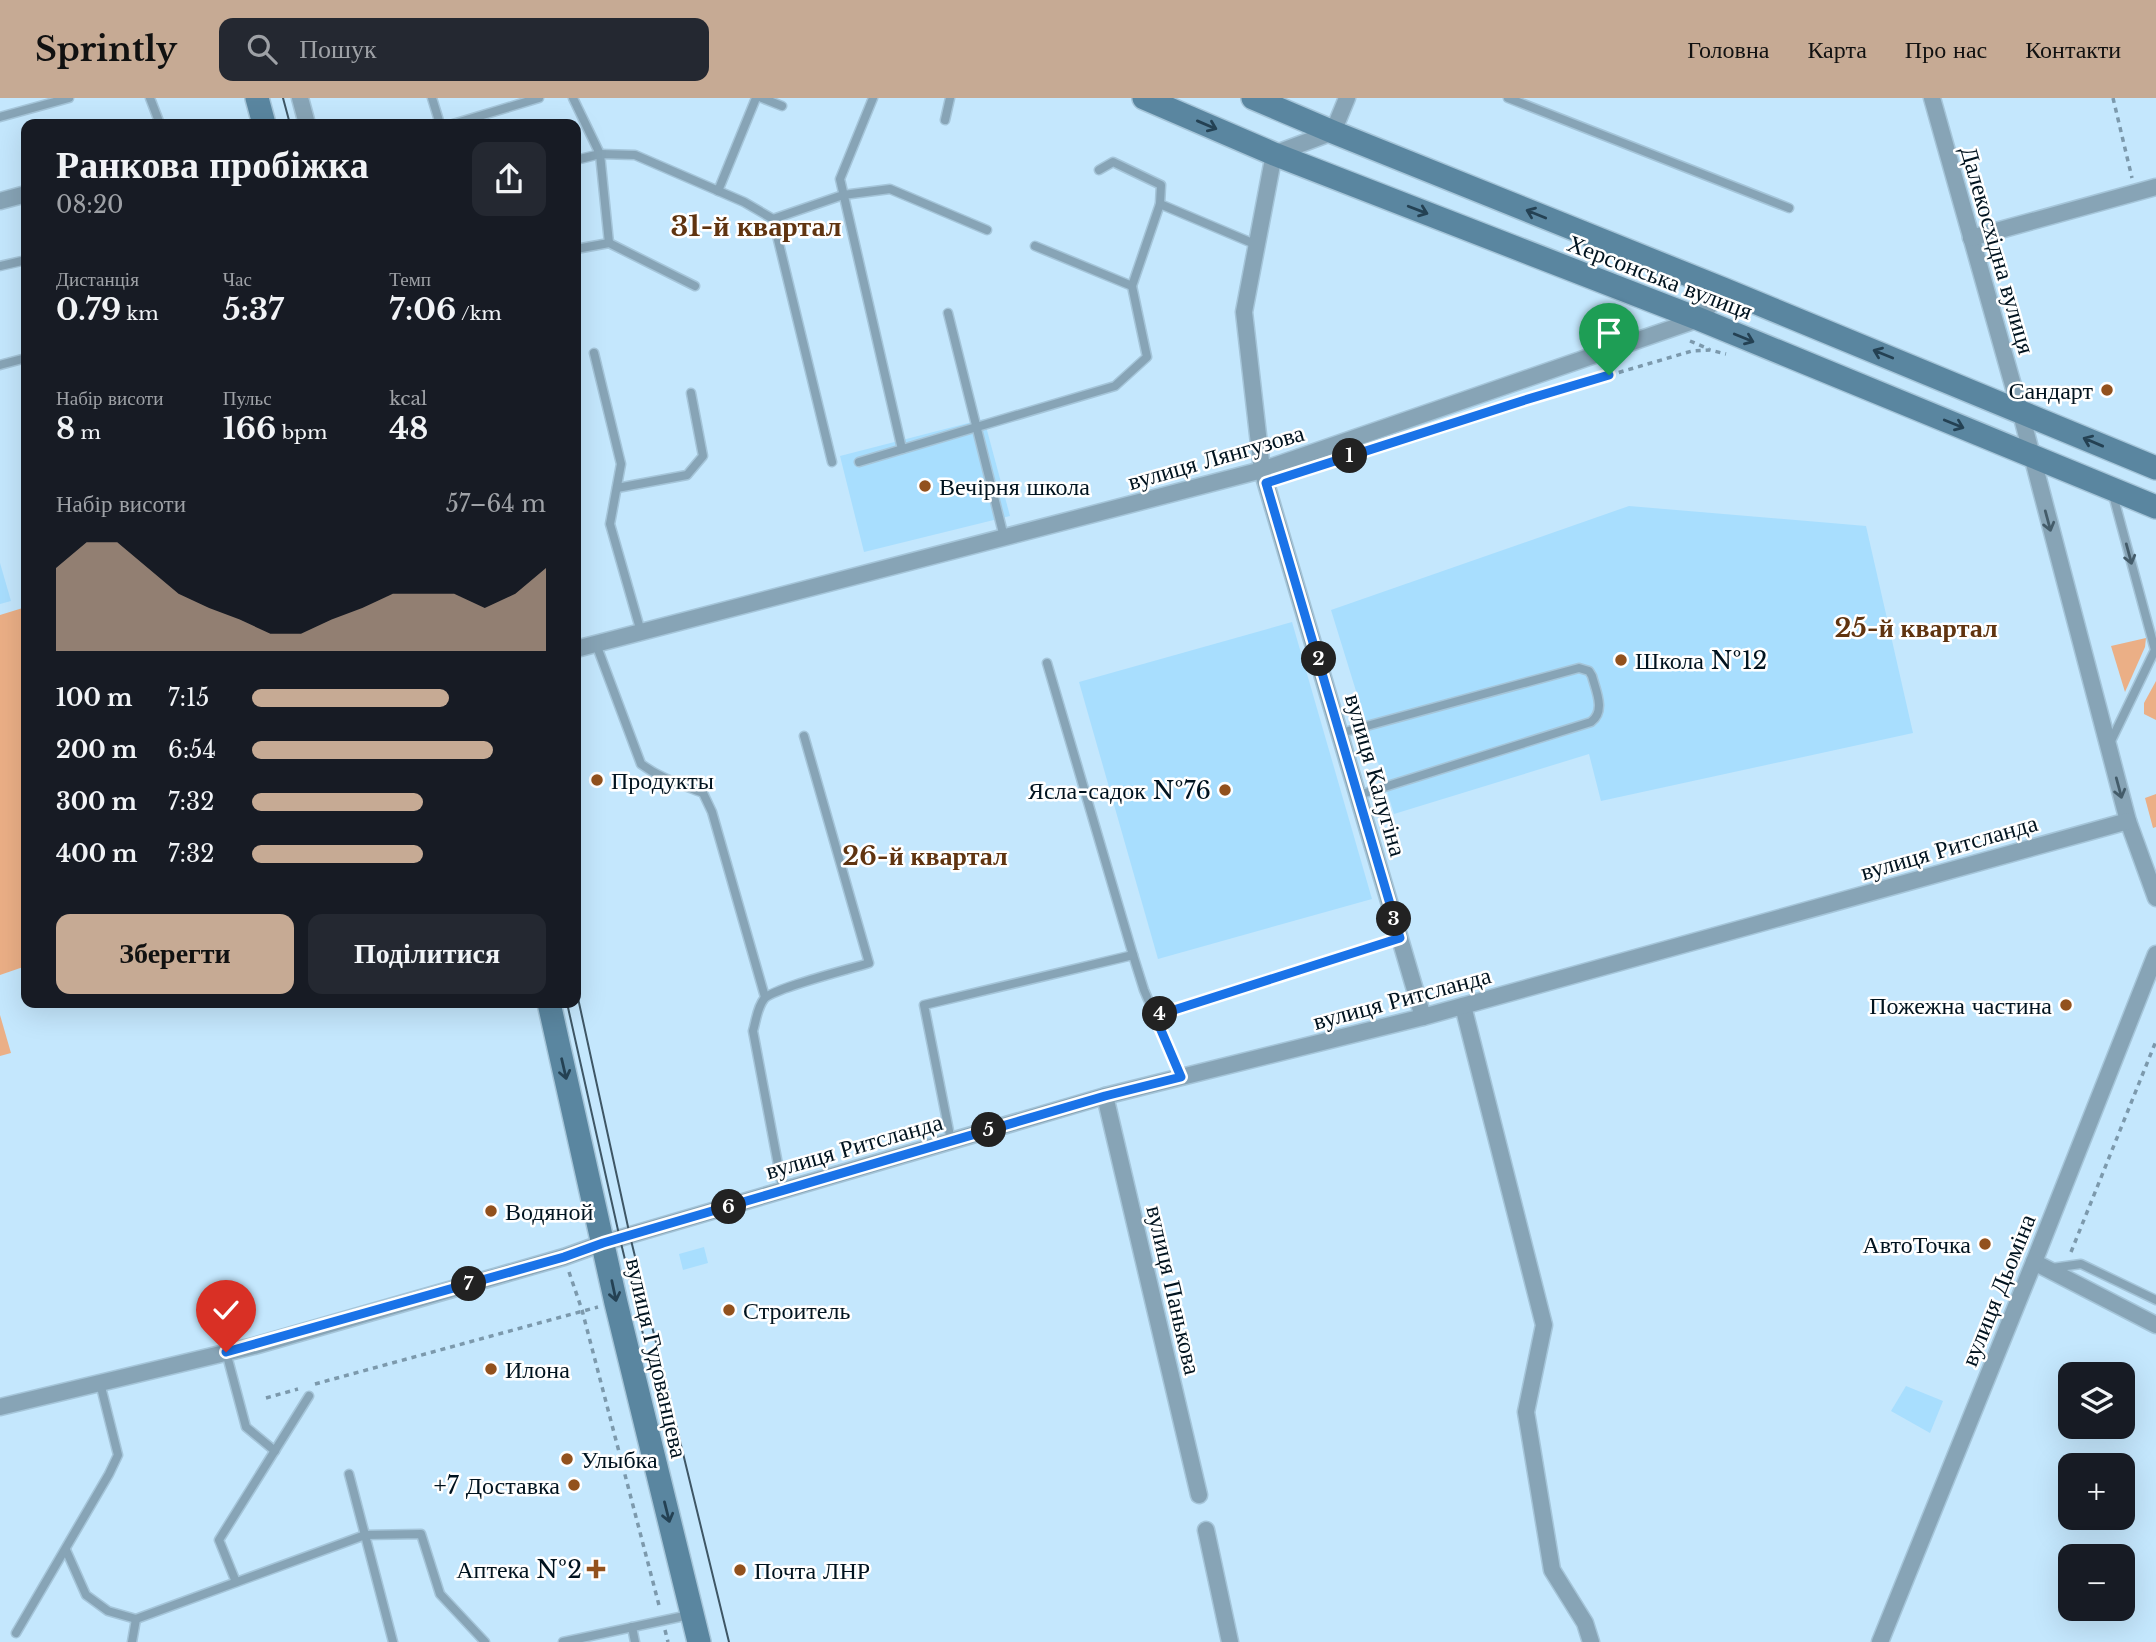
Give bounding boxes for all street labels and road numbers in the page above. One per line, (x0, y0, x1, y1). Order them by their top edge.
street label: Далекосхідна вулиця (1954, 143, 2042, 357)
street label: Херсонська вулиця (1563, 228, 1757, 326)
street label: вулиця Лянгузова (1124, 418, 1308, 496)
street label: вулиця Калугіна (1339, 690, 1413, 860)
street label: вулиця Ритсланда (1857, 808, 2041, 886)
street label: вулиця Ритсланда (1310, 960, 1494, 1036)
street label: вулиця Ритсланда (762, 1107, 946, 1185)
street label: вулиця Панькова (1140, 1202, 1208, 1378)
street label: вулиця Дьоміна (1954, 1209, 2042, 1370)
street label: вулиця Гудованцева (620, 1255, 694, 1461)

